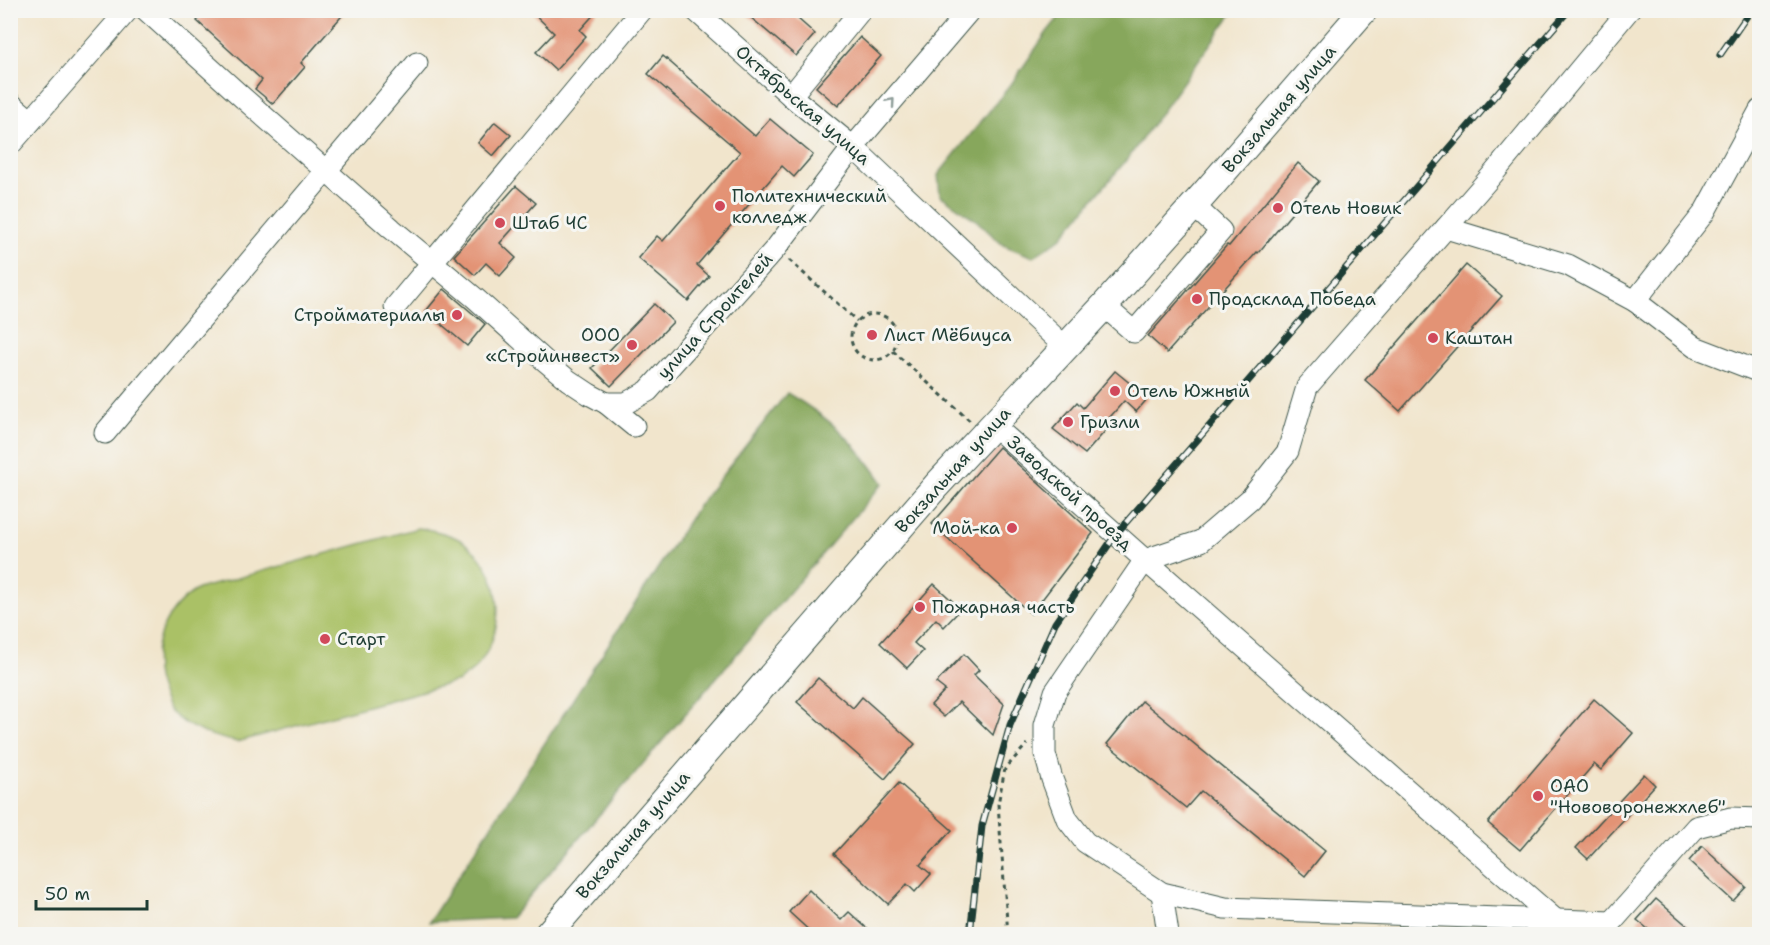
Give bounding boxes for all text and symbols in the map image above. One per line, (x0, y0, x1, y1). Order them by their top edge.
street label: Октябрьская улица (730, 40, 876, 170)
street label: Вокзальная улица (1217, 40, 1341, 178)
one-way arrow (884, 99, 895, 109)
place label: Политехнический колледж (732, 184, 887, 229)
place label: Отель Новик (1290, 196, 1402, 220)
marker: Политехнический колледж (713, 199, 727, 213)
marker: Отель Новик (1271, 201, 1285, 215)
place label: Штаб ЧС (512, 211, 588, 235)
marker: Штаб ЧС (493, 216, 507, 230)
street label: улица Строителей (652, 248, 778, 384)
place label: Продсклад Победа (1209, 287, 1376, 311)
marker: Продсклад Победа (1190, 292, 1204, 306)
place label: Стройматериалы (294, 303, 445, 327)
marker: Стройматериалы (450, 308, 464, 322)
place label: ООО «Стройинвест» (486, 323, 620, 368)
place label: Лист Мёбиуса (884, 323, 1011, 347)
place label: Каштан (1445, 326, 1513, 350)
marker: Лист Мёбиуса (865, 328, 879, 342)
marker: Каштан (1426, 331, 1440, 345)
marker: ООО «Стройинвест» (625, 338, 639, 352)
place label: Отель Южный (1127, 379, 1250, 403)
marker: Отель Южный (1108, 384, 1122, 398)
street label: Вокзальная улица (890, 402, 1016, 538)
place label: Гризли (1080, 410, 1140, 434)
marker: Гризли (1061, 415, 1075, 429)
street label: Заводской проезд (1002, 430, 1138, 556)
place label: Мой-ка (932, 516, 1000, 540)
marker: Мой-ка (1005, 521, 1019, 535)
place label: Пожарная часть (932, 595, 1075, 619)
marker: Пожарная часть (913, 600, 927, 614)
place label: Старт (337, 627, 386, 651)
marker: Старт (318, 632, 332, 646)
street label: Вокзальная улица (571, 766, 695, 904)
place label: ОАО "Нововоронежхлеб" (1550, 774, 1726, 819)
marker: ОАО "Нововоронежхлеб" (1531, 789, 1545, 803)
scale bar (36, 873, 147, 911)
text: 50 m (45, 882, 90, 906)

